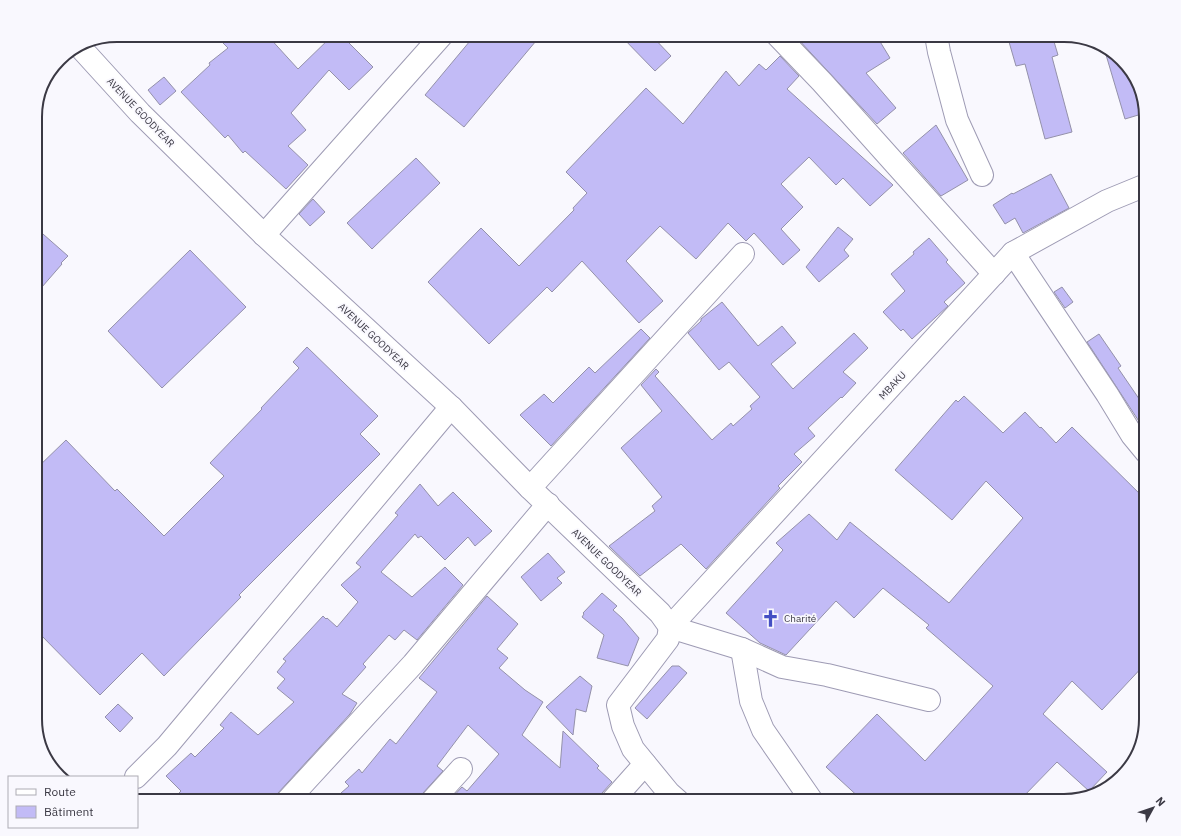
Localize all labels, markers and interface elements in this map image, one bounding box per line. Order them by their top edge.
street label: AVENUE GOODYEAR [104,75,177,150]
street label: AVENUE GOODYEAR [336,300,412,373]
street label: MBAKU [876,368,909,402]
street label: AVENUE GOODYEAR [569,526,644,599]
church icon: Charité [761,608,781,628]
place label: Charité [784,612,817,625]
legend [8,776,138,828]
text: Route [44,784,76,799]
north arrow [1133,788,1173,828]
text: N [1153,794,1169,809]
text: Bâtiment [44,804,94,819]

